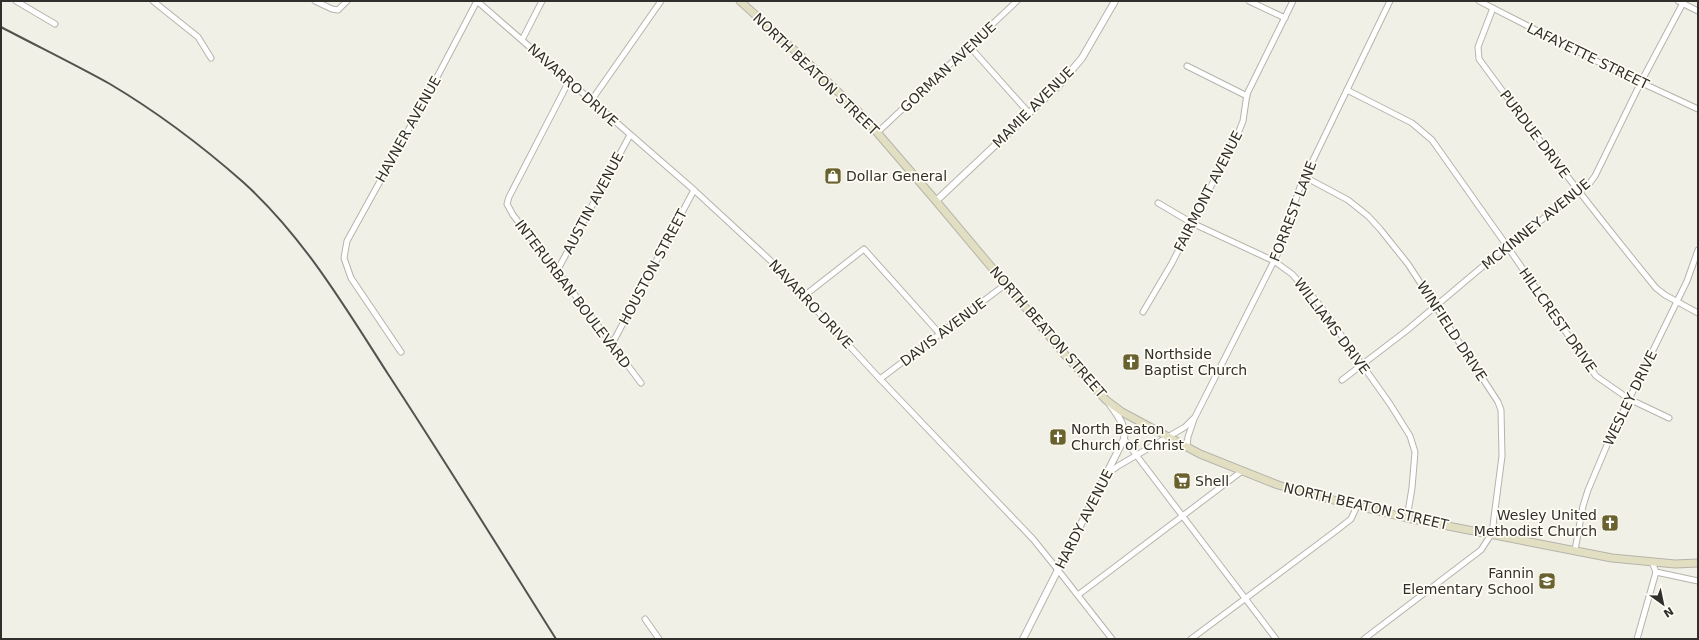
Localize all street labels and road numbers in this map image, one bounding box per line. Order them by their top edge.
street label: NORTH BEATON STREET [750,10,883,139]
street label: GORMAN AVENUE [897,19,999,115]
street label: LAFAYETTE STREET [1524,19,1652,93]
street label: NAVARRO DRIVE [525,40,621,130]
street label: MAMIE AVENUE [989,63,1077,151]
street label: HAVNER AVENUE [372,73,444,185]
street label: PURDUE DRIVE [1497,87,1573,181]
street label: FAIRMONT AVENUE [1171,128,1245,254]
street label: AUSTIN AVENUE [559,149,627,257]
street label: FORREST LANE [1266,159,1320,263]
street label: MCKINNEY AVENUE [1479,175,1593,273]
street label: HOUSTON STREET [616,206,690,328]
street label: INTERURBAN BOULEVARD [512,217,634,371]
street label: NAVARRO DRIVE [766,256,856,352]
street label: NORTH BEATON STREET [987,263,1110,401]
street label: HILLCREST DRIVE [1516,265,1600,375]
street label: WILLIAMS DRIVE [1291,275,1373,377]
street label: WINFIELD DRIVE [1414,278,1490,384]
street label: DAVIS AVENUE [897,295,989,369]
street label: WESLEY DRIVE [1600,348,1660,448]
street label: HARDY AVENUE [1052,467,1116,571]
street label: NORTH BEATON STREET [1282,479,1450,533]

